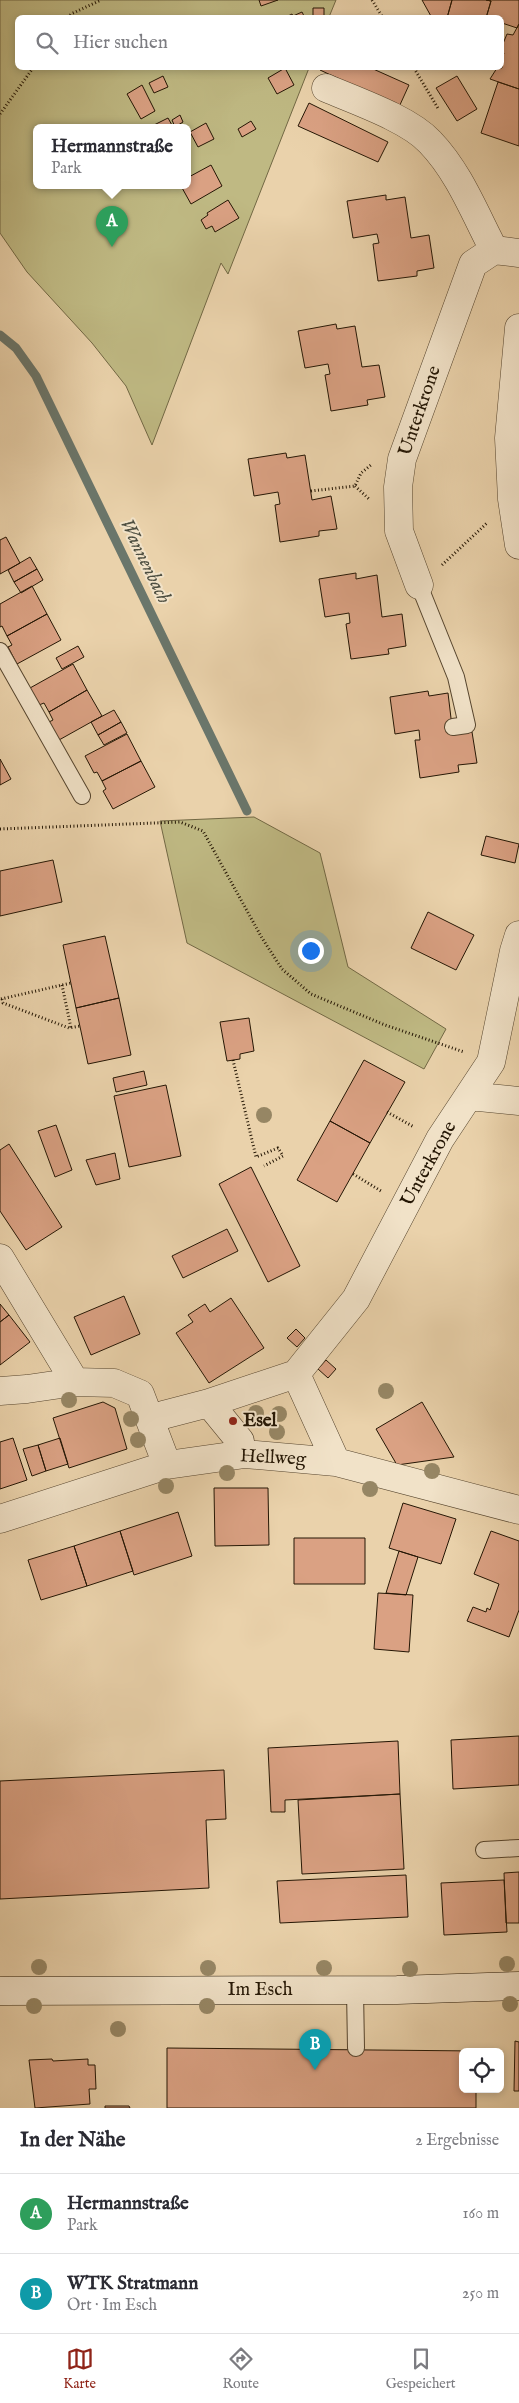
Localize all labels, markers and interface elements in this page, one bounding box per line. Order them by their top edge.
search box [15,15,504,70]
icon: search [33,29,61,57]
text: Hier suchen [73,31,168,55]
popup [33,124,191,189]
text: Hermannstraße [51,135,173,159]
text: Park [51,159,82,179]
pin: A [96,206,128,247]
street label: Unterkrone [393,362,447,459]
water label: Wannenbach [114,514,177,608]
your location [298,938,324,964]
street label: Unterkrone [396,1117,462,1211]
place label: Esel [243,1409,278,1433]
marker: Esel [227,1415,239,1427]
street label: Hellweg [239,1444,307,1472]
street label: Im Esch [227,1978,293,2002]
pin: B [299,2029,331,2070]
map controls [459,2048,504,2093]
button: locate [459,2048,504,2093]
text: In der Nähe [20,2127,126,2154]
text: 2 Ergebnisse [415,2131,499,2151]
text: Hermannstraße [67,2192,189,2216]
text: A [31,2204,41,2224]
text: 160 m [463,2204,499,2224]
text: Park [67,2216,97,2236]
text: WTK Stratmann [67,2272,198,2296]
text: B [31,2284,41,2304]
text: 250 m [462,2284,499,2304]
text: Ort · Im Esch [67,2296,157,2316]
tab: Karte [63,2345,96,2393]
tab: Route [222,2345,259,2393]
tab: Gespeichert [386,2345,456,2393]

